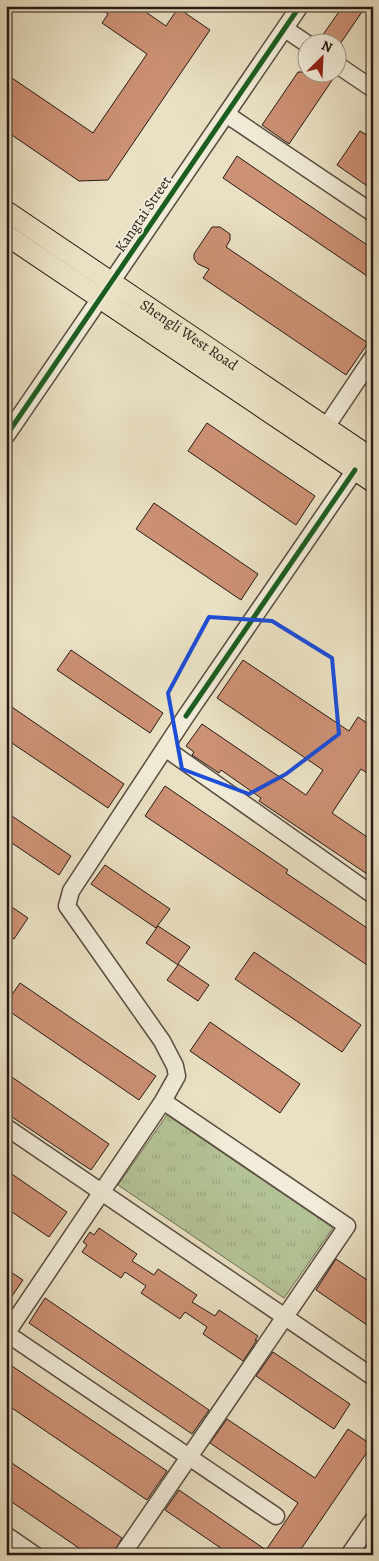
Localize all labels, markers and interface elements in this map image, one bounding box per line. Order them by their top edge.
north arrow [296,32,346,82]
text: N [319,36,336,57]
street label: Kangtai Street [110,172,176,256]
street label: Shengli West Road [136,295,243,375]

